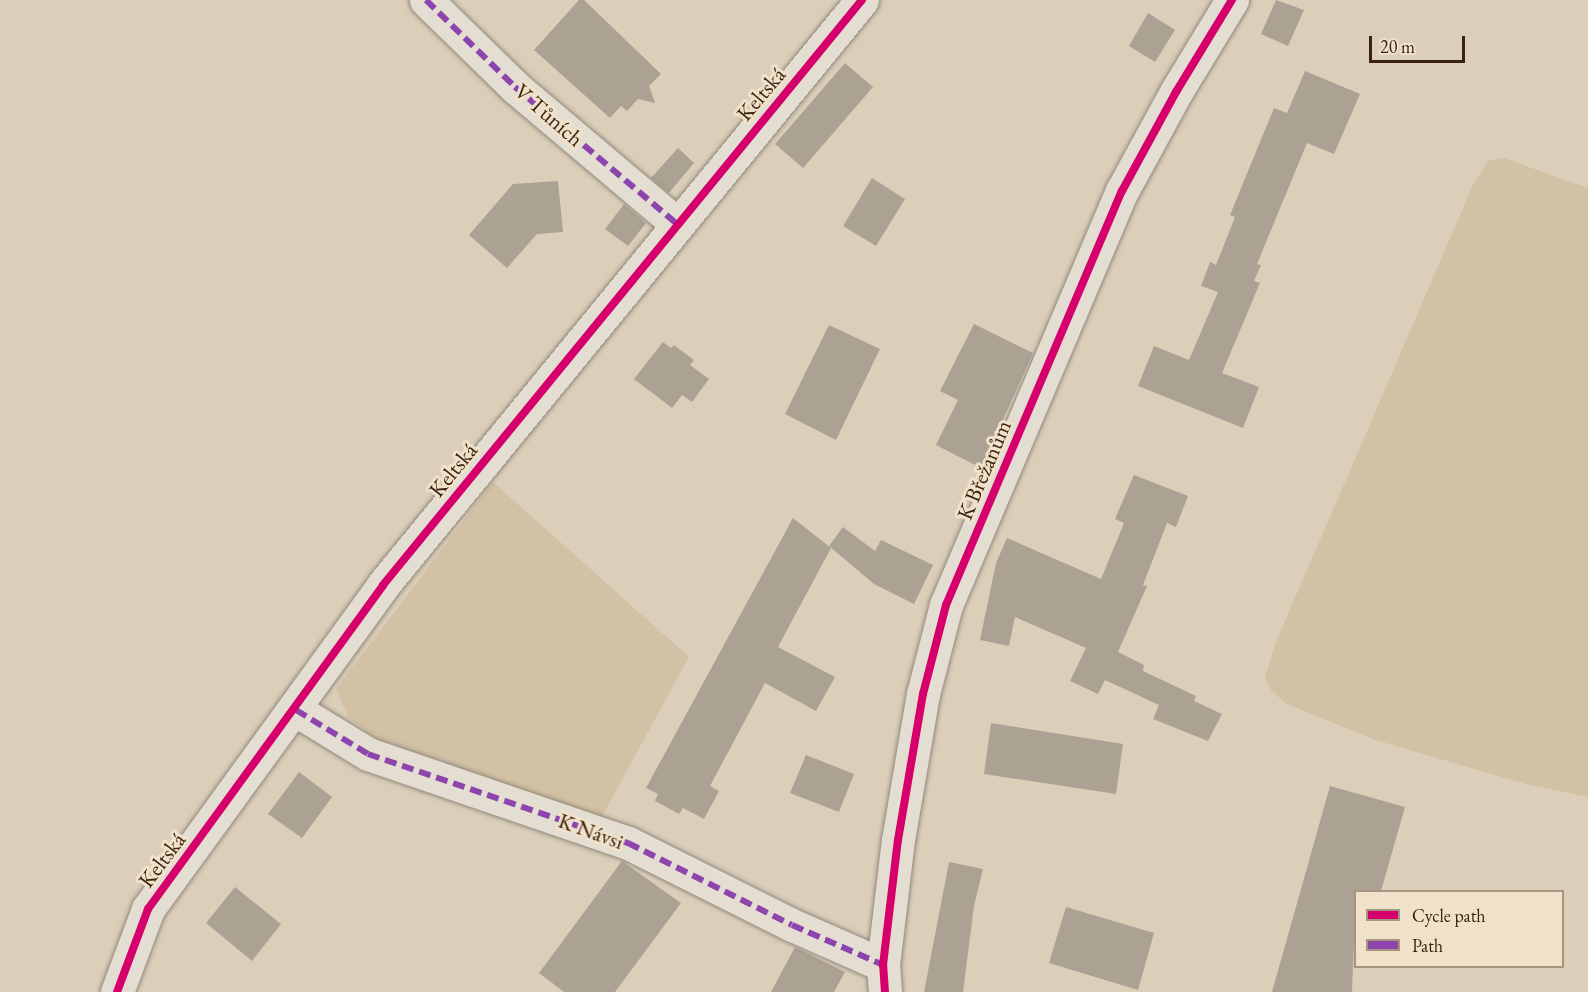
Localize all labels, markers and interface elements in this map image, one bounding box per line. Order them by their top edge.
scale bar [1372,24,1468,62]
text: 20 m [1380,35,1415,58]
street label: Keltská [731,62,791,126]
street label: V Tůních [509,78,589,152]
street label: K Břežanům [951,416,1017,524]
street label: Keltská [423,438,483,502]
street label: K Návsi [555,807,627,855]
street label: Keltská [133,827,191,893]
legend [1354,890,1564,968]
text: Cycle path [1412,904,1486,927]
text: Path [1412,934,1443,957]

